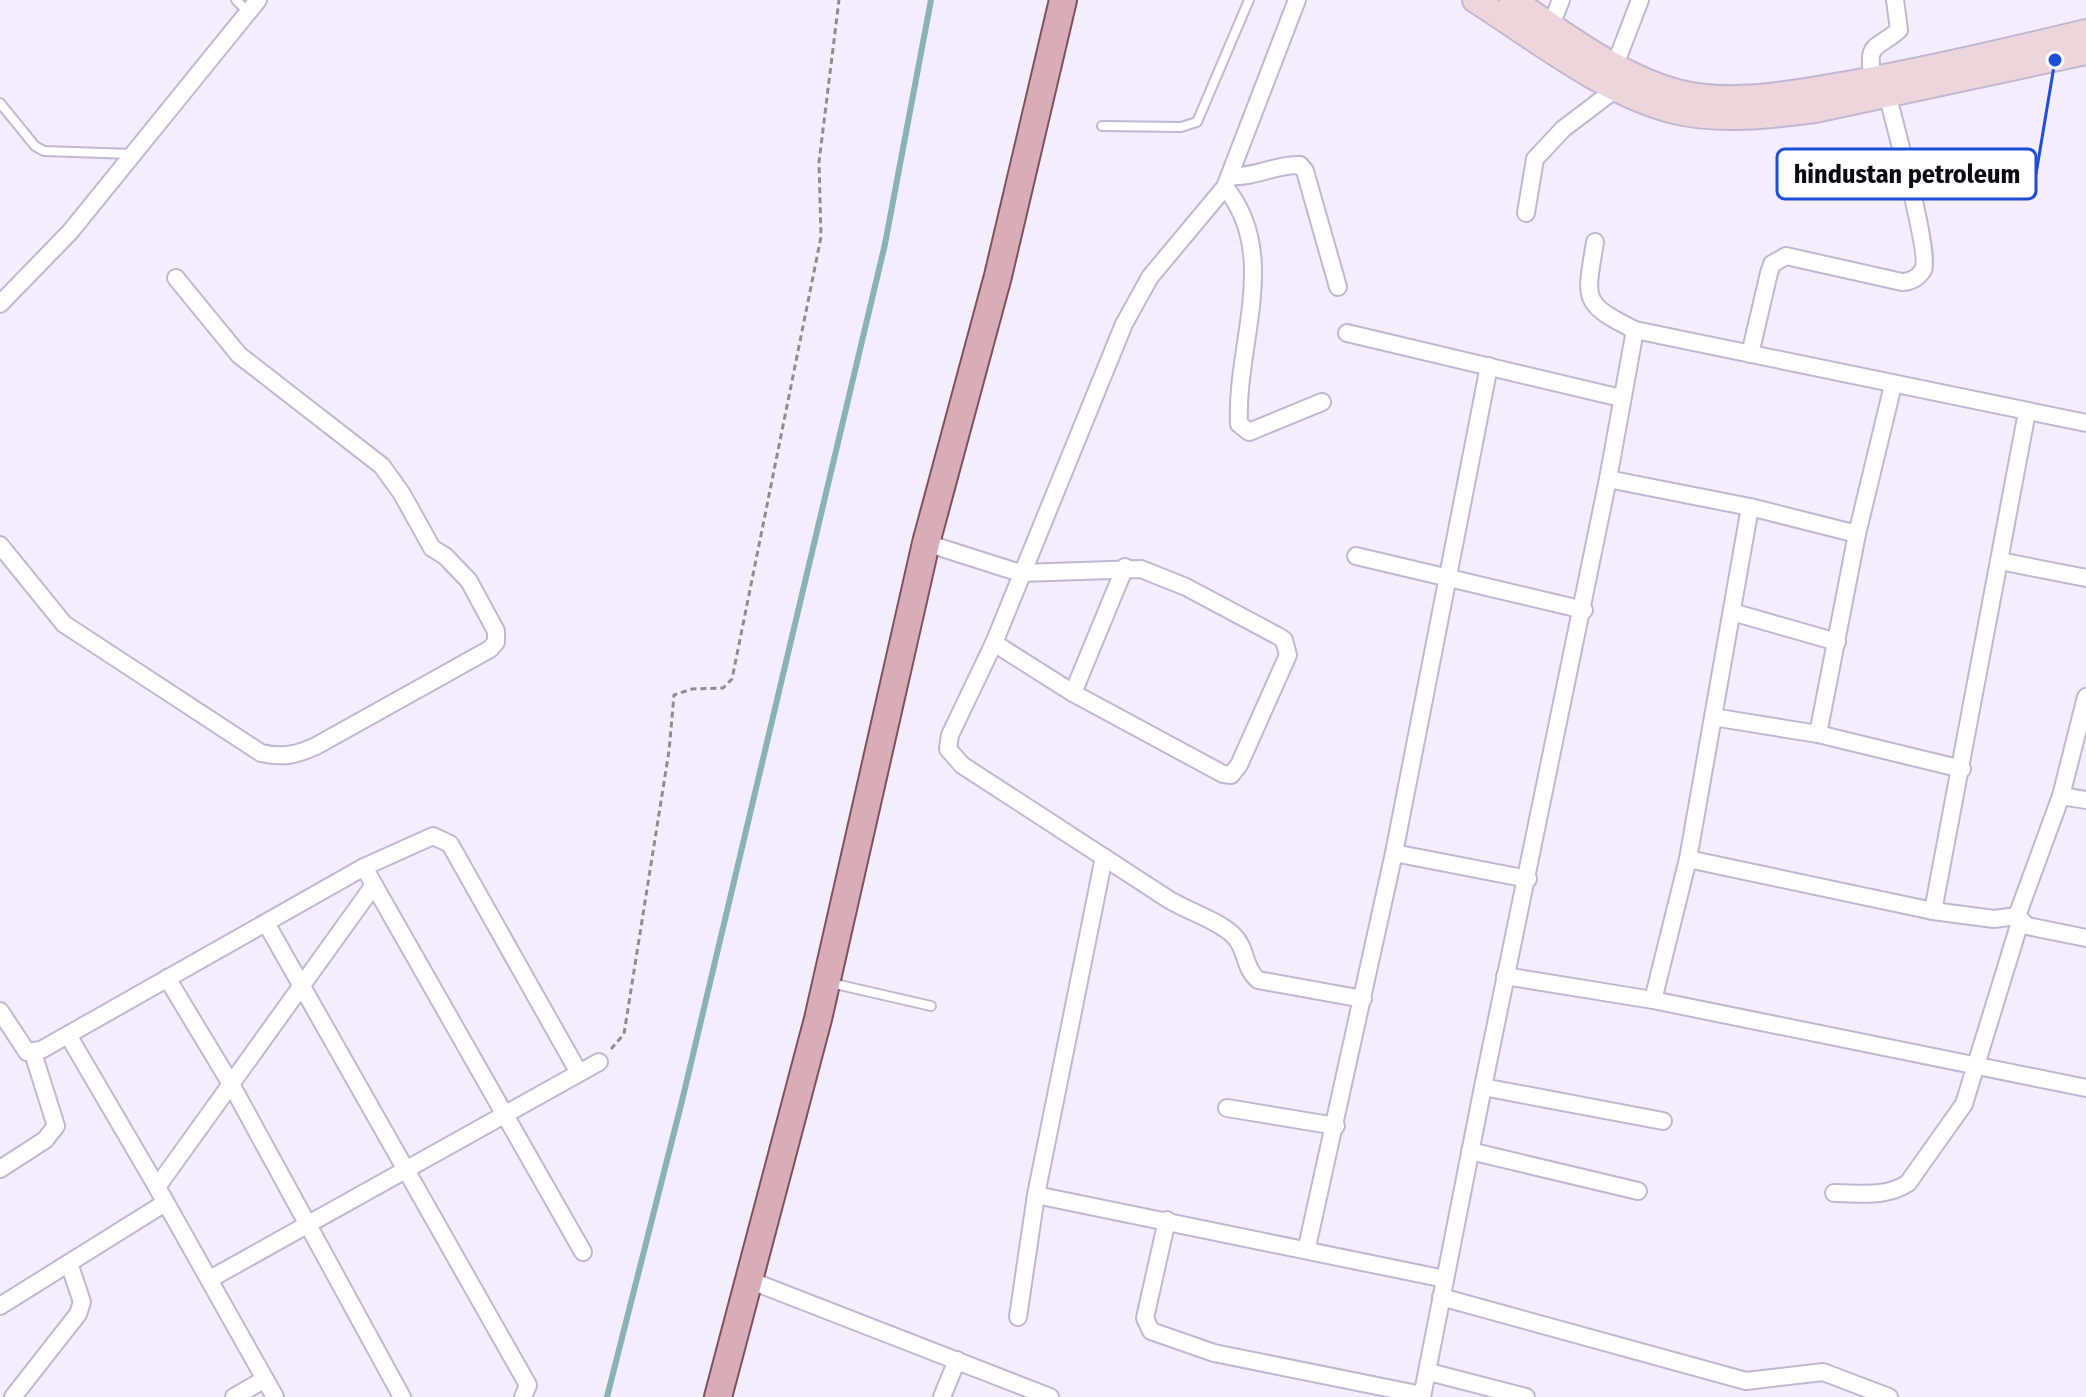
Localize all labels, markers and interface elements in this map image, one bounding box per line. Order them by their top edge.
callout: hindustan petroleum [1777,149,2036,199]
text: hindustan petroleum [1794,159,2020,190]

